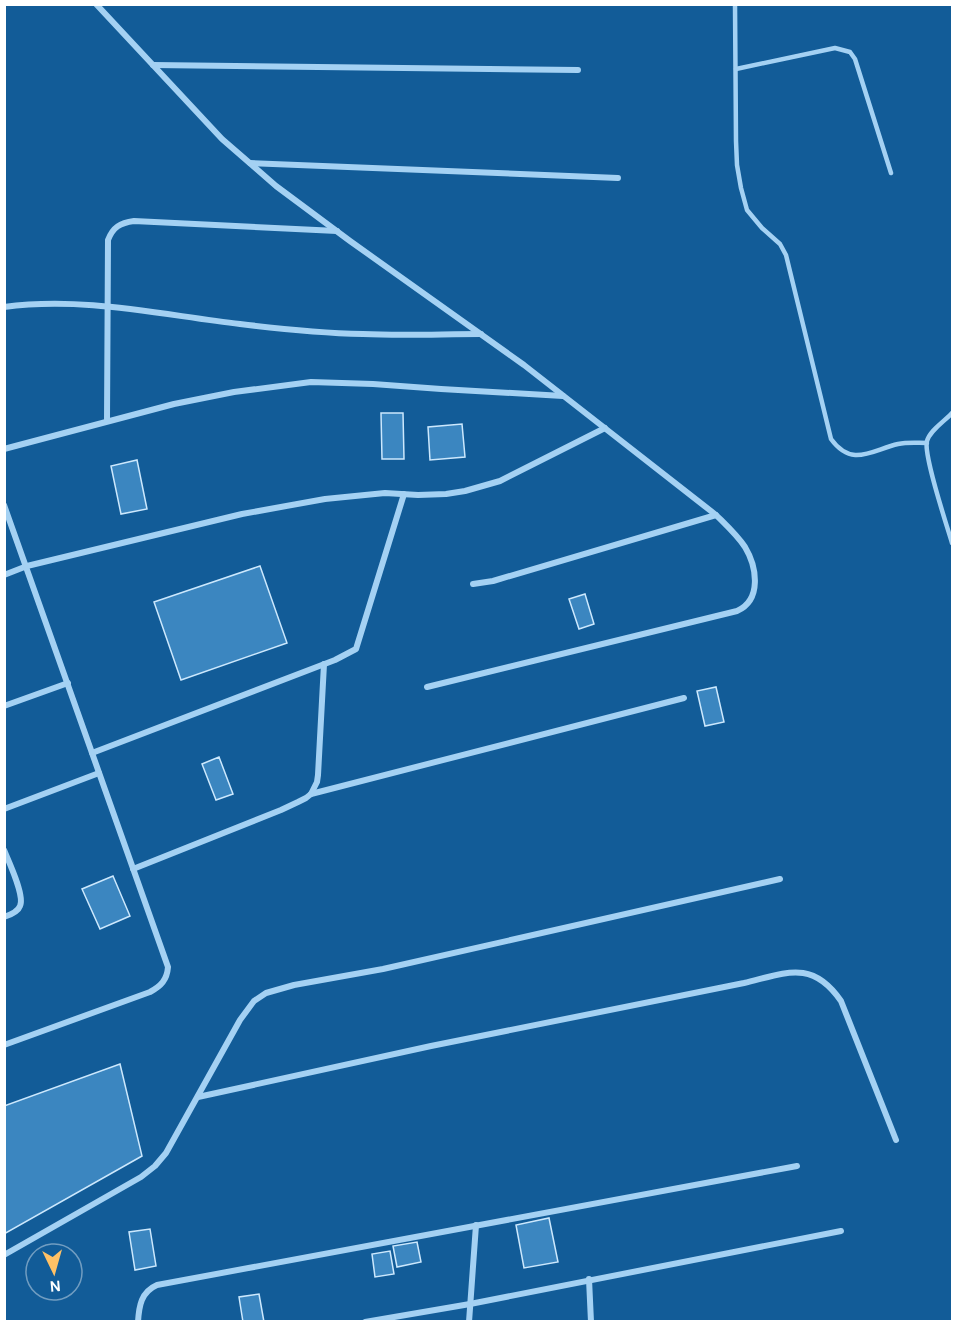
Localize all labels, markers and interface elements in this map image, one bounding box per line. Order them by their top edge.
north arrow [24,1242,84,1302]
text: N [49,1276,62,1296]

